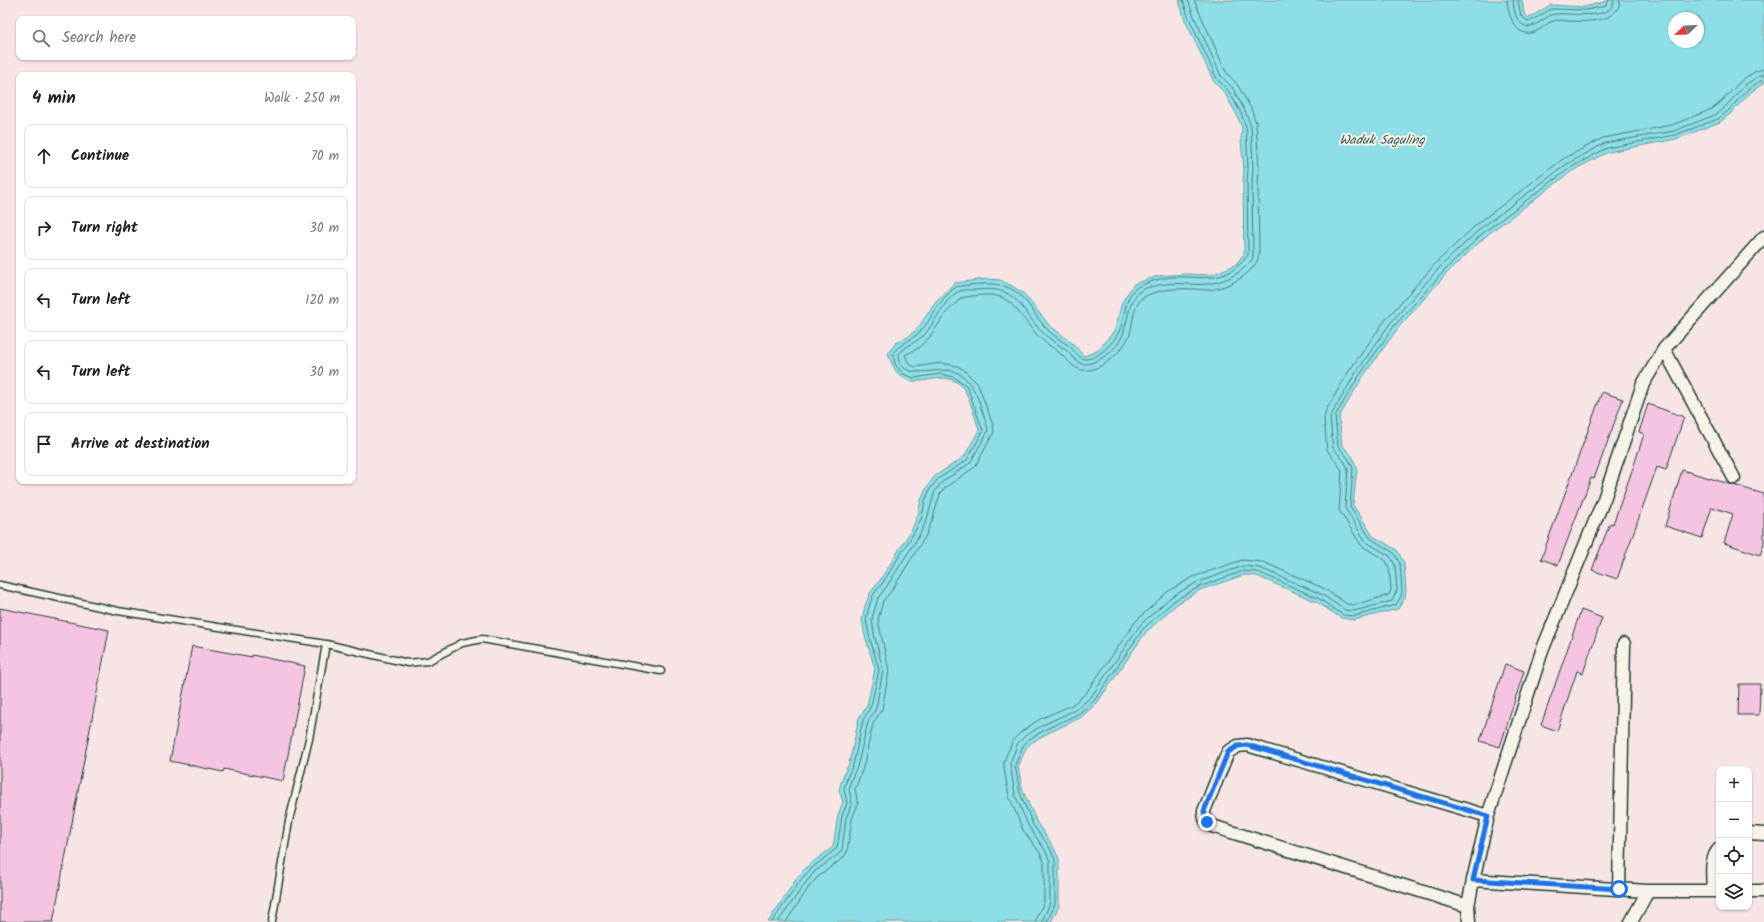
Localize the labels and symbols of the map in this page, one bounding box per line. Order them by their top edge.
north arrow [1668,12,1704,48]
water label: Waduk Saguling [1339,130,1425,151]
route end [1198,813,1216,831]
route start [1610,880,1628,898]

